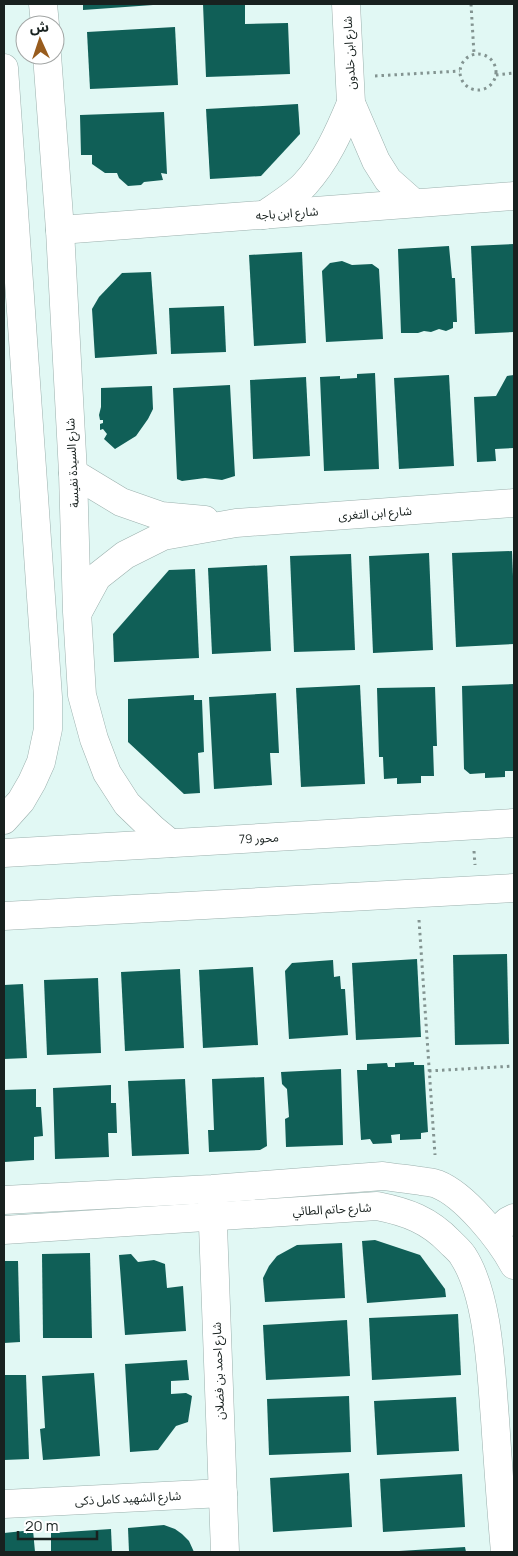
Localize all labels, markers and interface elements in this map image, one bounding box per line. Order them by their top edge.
north arrow [15,15,65,65]
street label: شارع ابن خلدون [339,16,360,90]
text: ش [29,17,49,37]
street label: شارع ابن باجه [255,202,319,225]
street label: شارع السيدة نفيسة [61,418,84,508]
street label: شارع ابن التغرى [338,502,412,525]
street label: محور 79 [239,828,279,848]
street label: شارع حاتم الطائي [292,1198,372,1221]
street label: شارع احمد بن فضلان [208,1322,229,1420]
street label: شارع الشهيد كامل ذكى [74,1487,182,1510]
scale bar [18,1508,96,1540]
text: 20 m [25,1515,58,1536]

